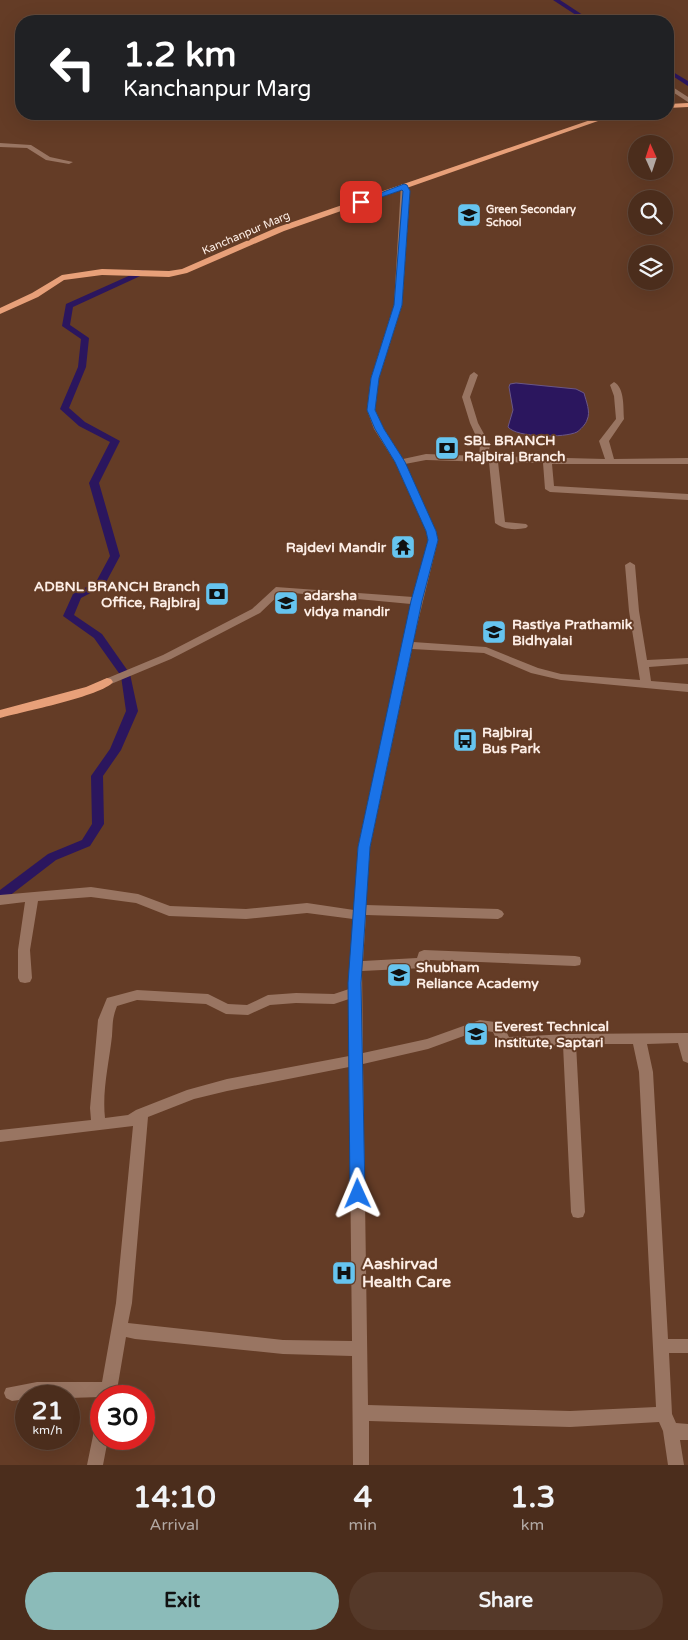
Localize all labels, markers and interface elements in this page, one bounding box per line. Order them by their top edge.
text: 1.2 km [123,34,236,76]
icon: left [40,35,105,100]
text: Kanchanpur Marg [123,76,311,102]
north arrow [628,135,672,180]
map controls [628,135,673,290]
pin [340,181,382,223]
icon: arrive [347,188,375,216]
button: search [628,190,673,235]
school or university icon: Green Secondary School [456,202,482,228]
place label: Green Secondary School [486,203,576,229]
street label: Kanchanpur Marg [200,209,292,257]
button: layers [628,245,673,290]
place label: SBL BRANCH Rajbiraj Branch [464,432,566,465]
bank icon: SBL BRANCH Rajbiraj Branch [434,435,460,461]
temple icon: Rajdevi Mandir [390,534,416,560]
place label: Rajdevi Mandir [286,539,387,556]
place label: ADBNL BRANCH Branch Office, Rajbiraj [34,578,200,611]
bank icon: ADBNL BRANCH Branch Office, Rajbiraj [204,581,230,607]
place label: adarsha vidya mandir [304,587,390,620]
school or university icon: adarsha vidya mandir [273,590,299,616]
place label: Rastiya Prathamik Bidhyalai [512,616,633,649]
school or university icon: Rastiya Prathamik Bidhyalai [481,619,507,645]
place label: Rajbiraj Bus Park [482,724,541,757]
bus stop icon: Rajbiraj Bus Park [452,727,478,753]
place label: Shubham Reliance Academy [416,959,539,992]
school or university icon: Shubham Reliance Academy [386,962,412,988]
place label: Everest Technical Institute, Saptari [494,1018,609,1051]
school or university icon: Everest Technical Institute, Saptari [463,1021,489,1047]
position arrow [331,1167,383,1219]
place label: Aashirvad Health Care [362,1254,451,1292]
hospital icon: Aashirvad Health Care [331,1260,357,1286]
speed limit sign: 30 [90,1385,155,1450]
text: 21 [32,1396,63,1426]
text: km/h [32,1423,63,1437]
text: 14:10 [133,1479,216,1516]
text: 4 [353,1479,372,1516]
text: 1.3 [510,1479,555,1516]
text: Arrival [150,1515,199,1535]
text: min [349,1515,377,1535]
text: km [521,1515,544,1535]
button: Exit [25,1572,339,1630]
button: Share [349,1572,663,1630]

